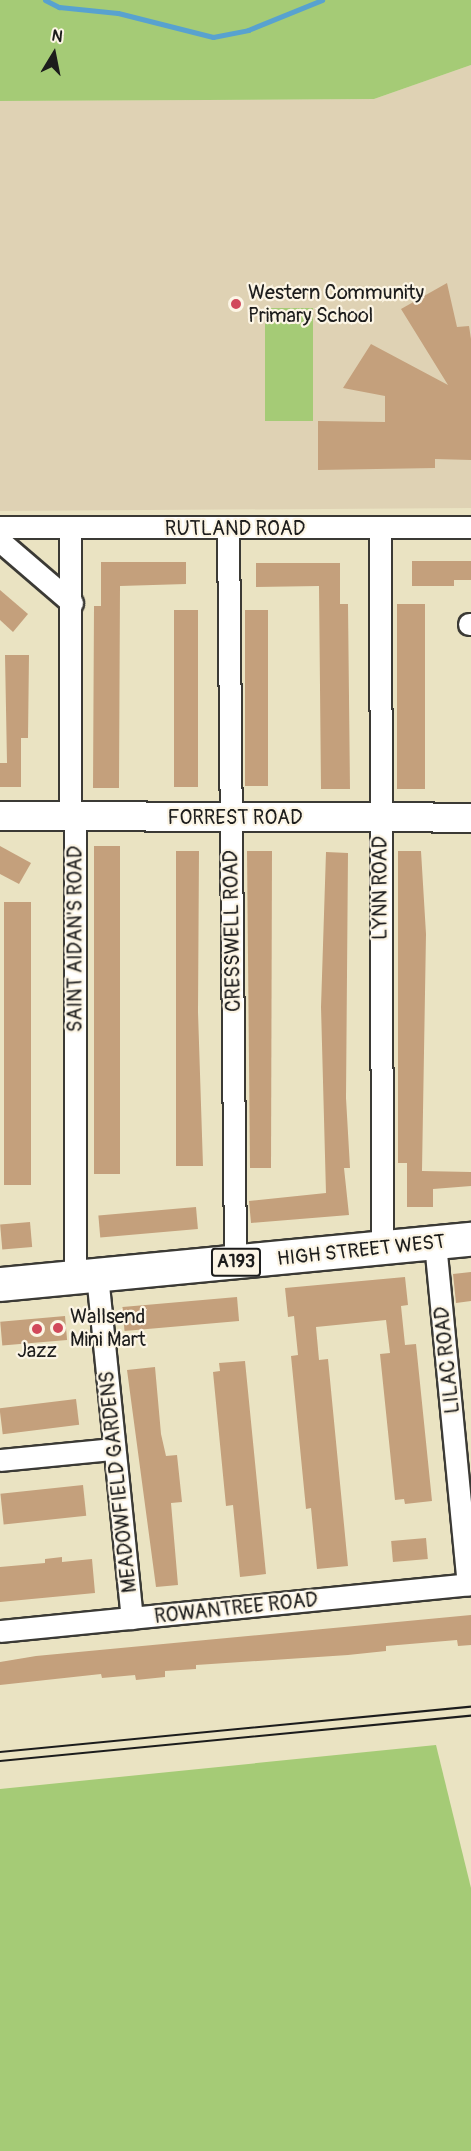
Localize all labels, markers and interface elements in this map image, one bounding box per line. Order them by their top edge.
north arrow [24,24,84,84]
text: N [50,25,64,47]
place label: Western Community Primary School [248,280,424,327]
marker: Western Community Primary School [229,297,243,311]
street label: RUTLAND ROAD [165,516,305,540]
street label: FORREST ROAD [167,805,303,829]
street label: LYNN ROAD [368,836,392,940]
street label: SAINT AIDAN'S ROAD [63,846,87,1032]
street label: CRESSWELL ROAD [219,850,245,1012]
street label: HIGH STREET WEST [276,1229,446,1271]
road number: A193 [210,1247,262,1277]
place label: Wallsend Mini Mart [70,1304,146,1351]
street label: LILAC ROAD [429,1305,465,1415]
marker: Wallsend Mini Mart [51,1321,65,1335]
marker: Jazz [30,1322,44,1336]
place label: Jazz [17,1338,57,1362]
street label: MEADOWFIELD GARDENS [94,1370,142,1594]
street label: ROWANTREE ROAD [153,1587,319,1629]

